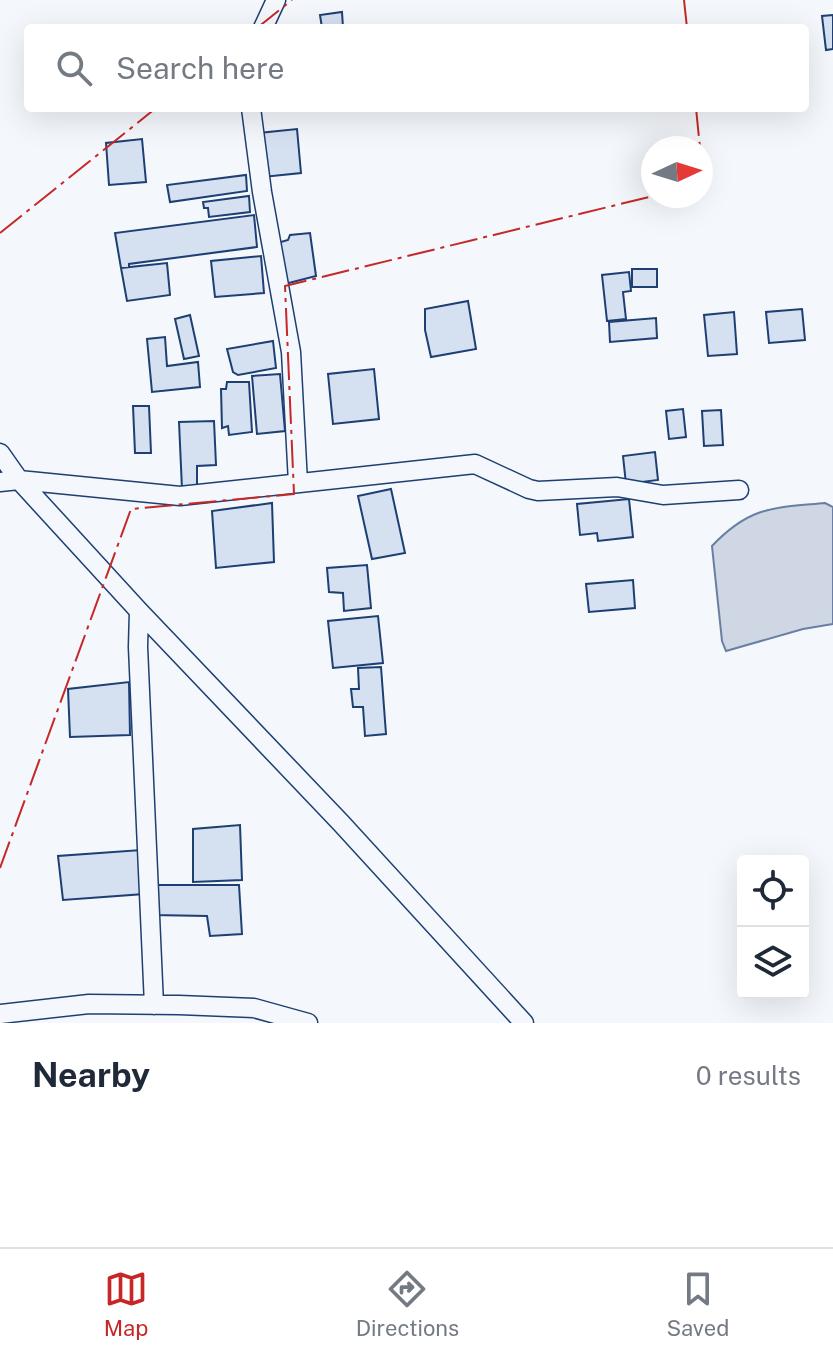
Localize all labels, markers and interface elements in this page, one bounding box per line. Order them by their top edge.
search box [24,24,809,112]
icon: search [52,46,96,90]
text: Search here [116,50,284,86]
north arrow [641,136,713,208]
map controls [737,855,809,999]
button: locate [737,855,809,927]
button: layers [737,927,809,999]
text: Nearby [32,1055,150,1095]
text: 0 results [696,1060,801,1091]
tab: Map [104,1267,148,1341]
tab: Directions [356,1267,459,1341]
tab: Saved [666,1267,729,1341]

